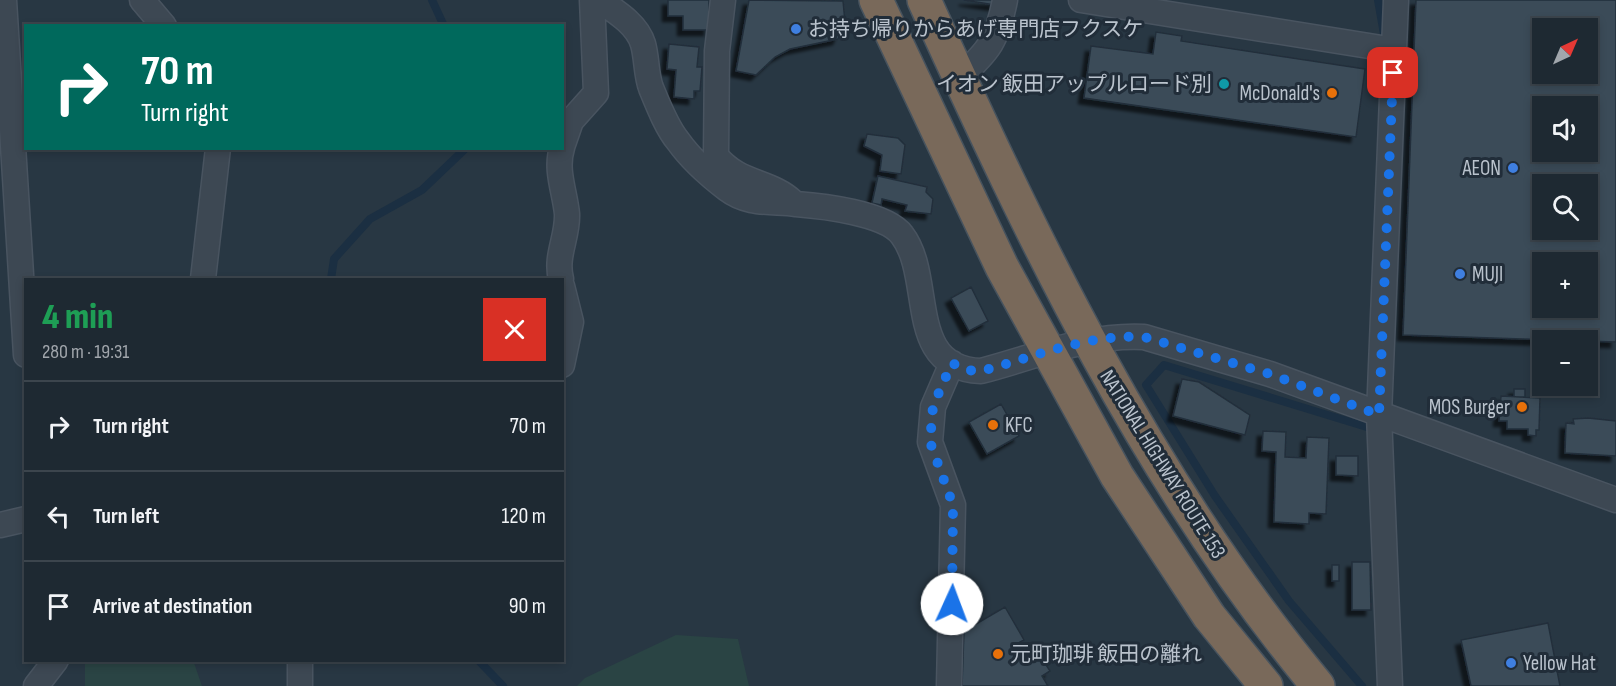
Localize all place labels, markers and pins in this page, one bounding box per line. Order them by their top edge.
place label: お持ち帰りからあげ専門店フクスケ [808,17,1143,42]
marker: お持ち帰りからあげ専門店フクスケ [789,22,803,36]
pin [1367,47,1418,98]
place label: イオン 飯田アップルロード別 [936,72,1212,97]
marker: イオン 飯田アップルロード別 [1217,77,1231,91]
place label: McDonald's [1240,81,1320,106]
marker: McDonald's [1325,86,1339,100]
place label: AEON [1462,156,1501,181]
marker: AEON [1506,161,1520,175]
place label: MUJI [1472,262,1503,287]
marker: MUJI [1453,267,1467,281]
place label: MOS Burger [1429,395,1510,420]
marker: MOS Burger [1515,400,1529,414]
place label: KFC [1005,413,1033,438]
marker: KFC [986,418,1000,432]
place label: 元町珈琲 飯田の離れ [1010,642,1202,667]
marker: 元町珈琲 飯田の離れ [991,647,1005,661]
place label: Yellow Hat [1523,651,1596,676]
marker: Yellow Hat [1504,656,1518,670]

